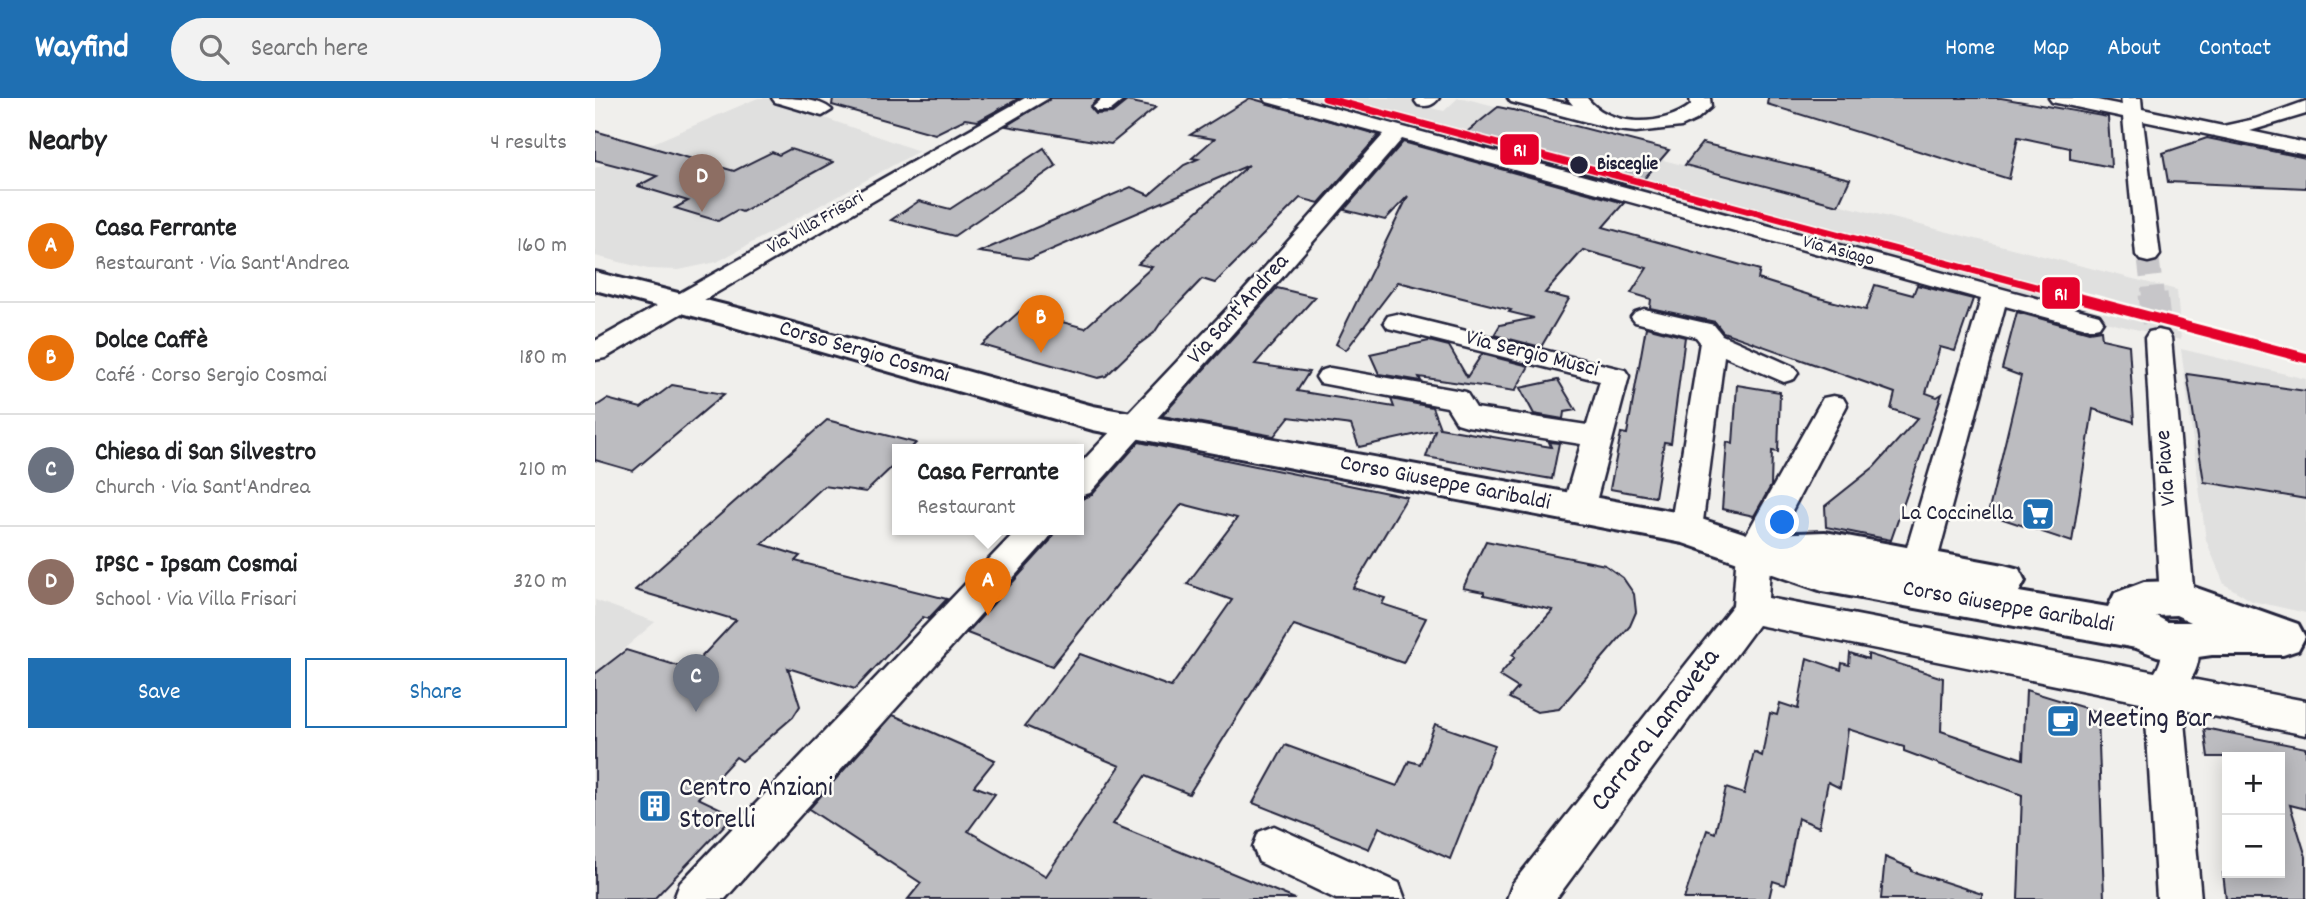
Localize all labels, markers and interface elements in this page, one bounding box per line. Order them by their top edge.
search box [171,18,661,81]
text: Wayfind [35,26,129,73]
icon: search [195,30,233,68]
text: Search here [251,31,368,68]
text: Home [1945,32,1995,66]
text: Map [2033,32,2069,66]
text: About [2107,32,2161,66]
text: Contact [2199,32,2271,66]
text: Nearby [28,122,106,165]
text: 4 results [490,127,567,160]
line badge: R1 [1499,133,1540,166]
text: R1 [1513,139,1527,166]
place label: Bisceglie [1597,152,1658,179]
pin: D [679,154,725,212]
marker: Bisceglie [1568,154,1590,176]
street label: Via Villa Frisari [763,185,870,263]
text: Casa Ferrante [95,211,237,248]
street label: Via Asiago [1799,229,1877,275]
text: A [45,230,57,263]
text: 160 m [517,230,567,263]
street label: Via Sant'Andrea [1180,246,1299,373]
text: Restaurant · Via Sant'Andrea [95,248,349,281]
line badge: R1 [2041,276,2081,310]
text: R1 [2054,283,2068,310]
pin: B [1018,295,1064,353]
street label: Corso Sergio Cosmai [775,313,953,393]
street label: Via Sergio Musci [1462,322,1602,388]
text: Dolce Caffè [95,323,208,360]
text: B [46,342,56,375]
text: 180 m [519,342,567,375]
text: Café · Corso Sergio Cosmai [95,360,327,393]
street label: Via Piave [2148,429,2186,507]
text: Chiesa di San Silvestro [95,435,316,472]
popup [892,444,1084,535]
street label: Corso Giuseppe Garibaldi [1337,447,1553,521]
text: C [45,454,57,487]
text: 210 m [518,454,567,487]
text: Casa Ferrante [917,455,1059,492]
text: Church · Via Sant'Andrea [95,472,310,505]
text: Restaurant [917,492,1016,525]
supermarket icon: La Coccinella [2019,495,2057,533]
place label: La Coccinella [1901,498,2014,531]
your location [1765,505,1799,539]
text: IPSC - Ipsam Cosmai [95,547,297,584]
pin: A [965,558,1011,616]
text: D [45,566,57,599]
text: 320 m [513,566,567,599]
street label: Corso Giuseppe Garibaldi [1900,573,2116,643]
text: School · Via Villa Frisari [95,584,296,617]
street label: Carrara Lamaveta [1582,640,1732,821]
pin: C [673,654,719,712]
button: Save [28,658,291,728]
button: Share [305,658,567,728]
place label: Meeting Bar [2087,701,2213,741]
cafe icon: Meeting Bar [2044,702,2082,740]
map controls [2222,752,2285,878]
button: + [2222,752,2285,815]
place label: Centro Anziani Storelli [679,770,833,842]
building icon: Centro Anziani Storelli [636,787,674,825]
button: − [2222,815,2285,878]

